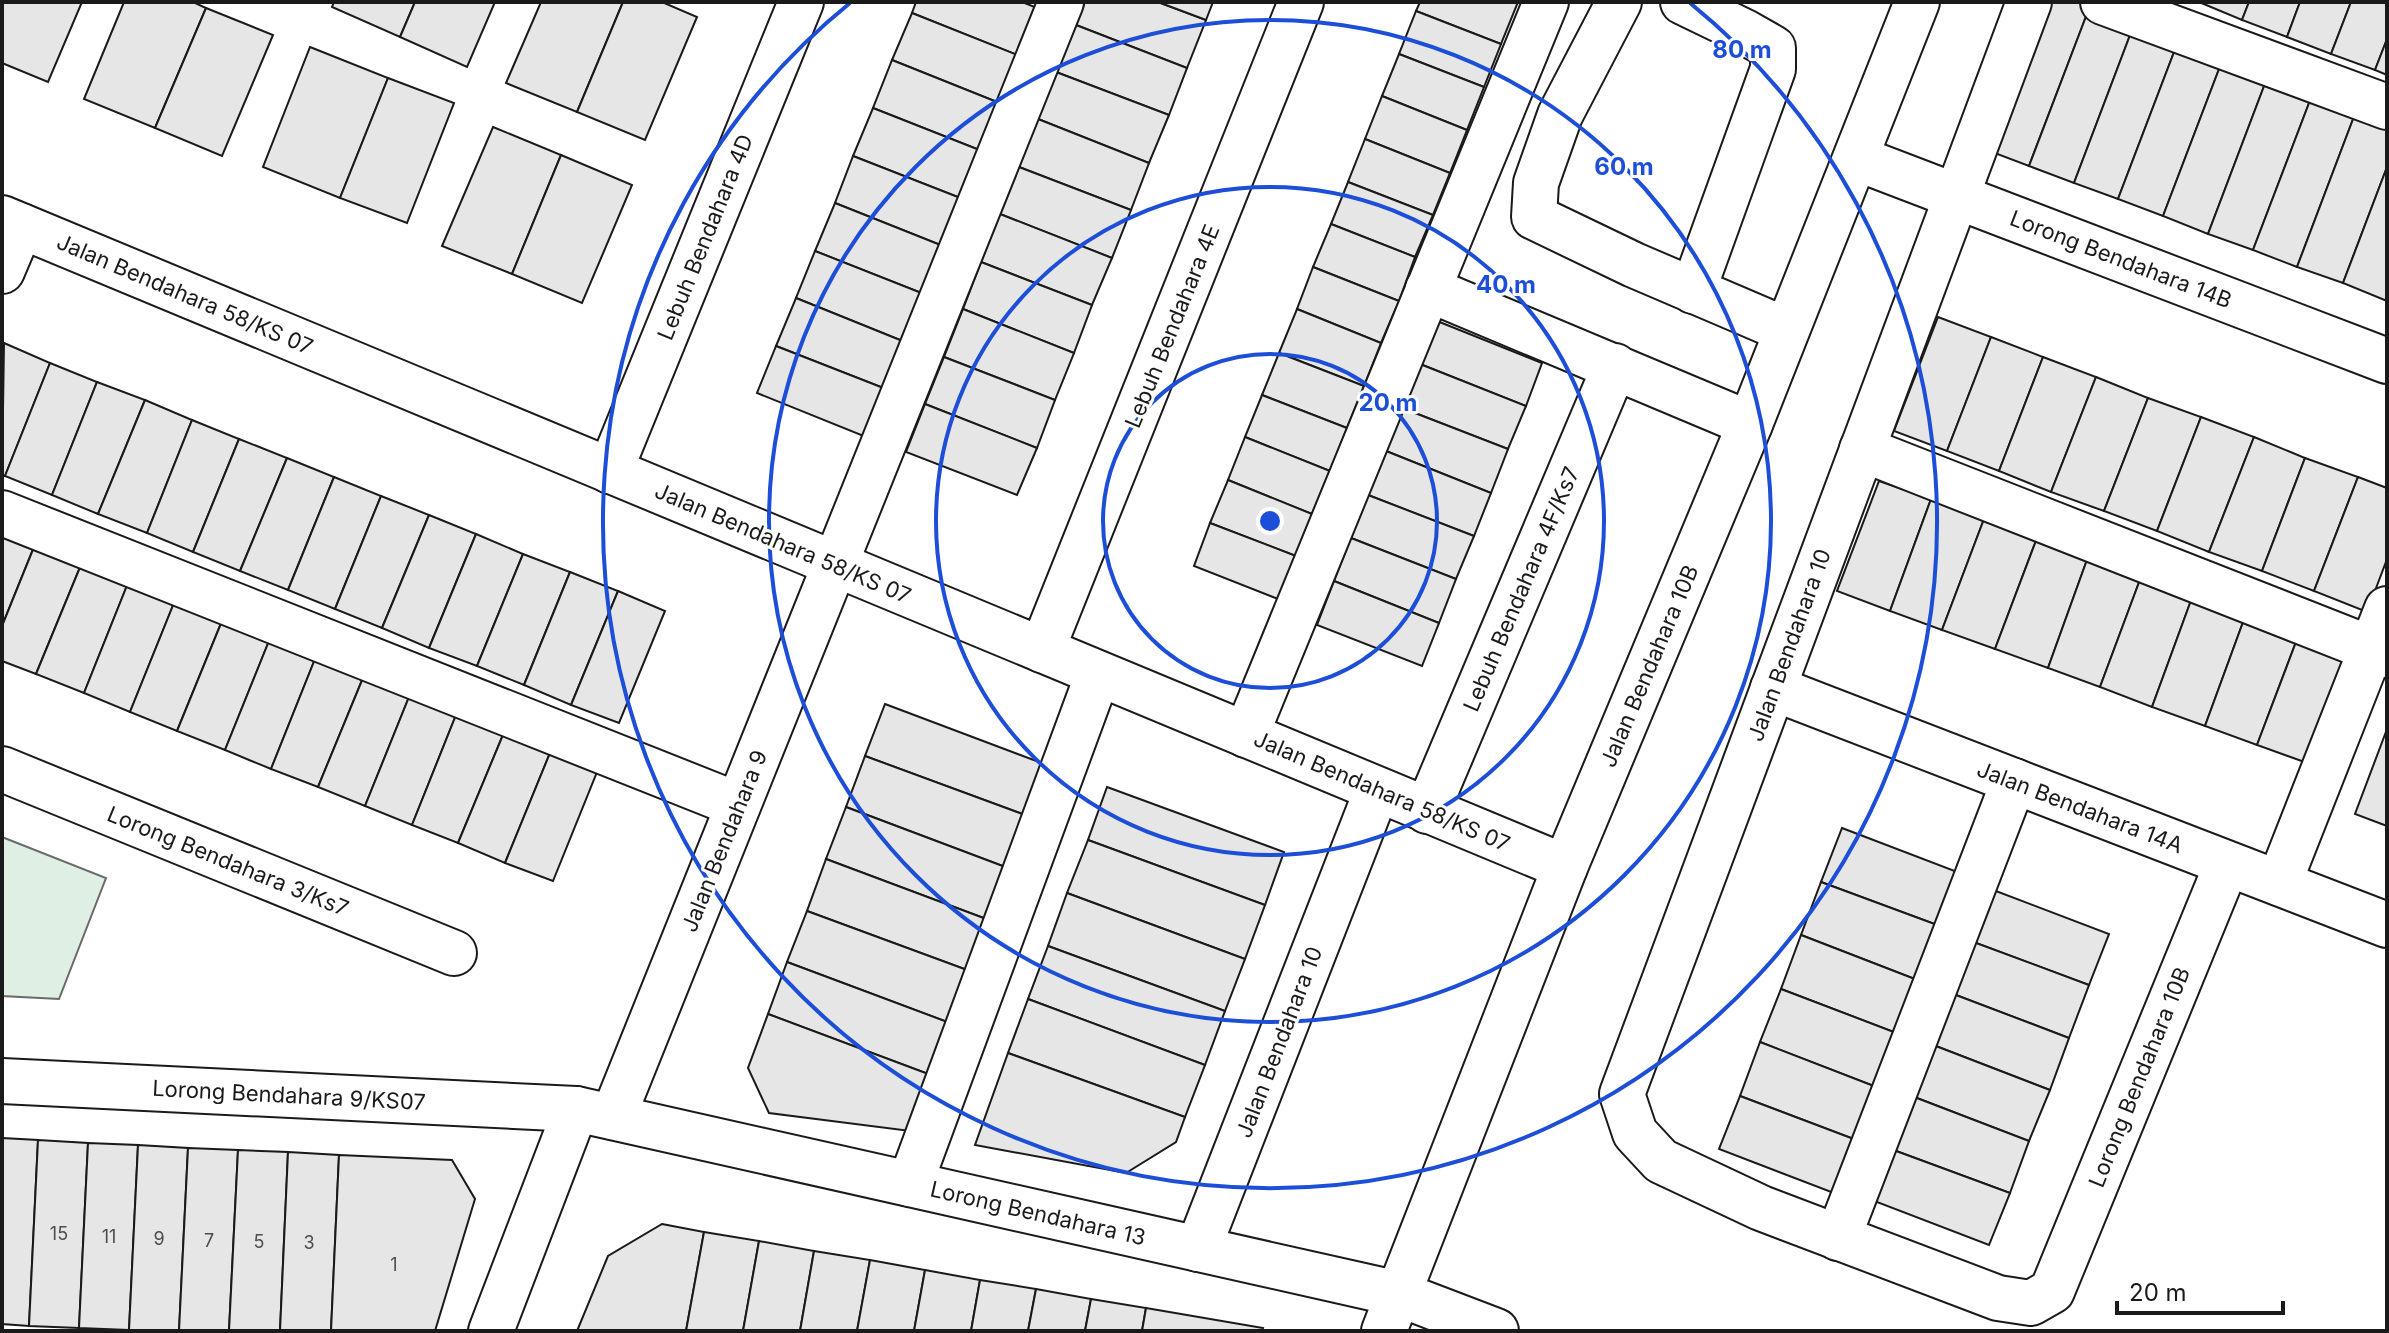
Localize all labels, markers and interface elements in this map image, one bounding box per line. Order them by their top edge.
text: 80 m [1712,35,1772,64]
street label: Lebuh Bendahara 4D [652,130,758,344]
text: 60 m [1594,152,1654,181]
street label: Lorong Bendahara 14B [2007,205,2235,313]
street label: Lebuh Bendahara 4E [1119,221,1225,431]
street label: Jalan Bendahara 58/KS 07 [53,228,317,360]
text: 40 m [1476,270,1536,299]
text: 20 m [1359,388,1417,417]
street label: Lebuh Bendahara 4F/Ks7 [1458,463,1584,715]
street label: Jalan Bendahara 58/KS 07 [651,477,915,609]
centre of rings [1256,507,1284,535]
street label: Jalan Bendahara 10 [1742,545,1836,745]
street label: Jalan Bendahara 10B [1595,561,1703,771]
street label: Jalan Bendahara 58/KS 07 [1250,725,1514,857]
street label: Jalan Bendahara 9 [676,746,772,936]
street label: Jalan Bendahara 14A [1973,756,2187,858]
street label: Lorong Bendahara 3/Ks7 [104,801,352,921]
street label: Jalan Bendahara 10 [1231,943,1327,1141]
street label: Lorong Bendahara 10B [2083,963,2195,1191]
street label: Lorong Bendahara 9/KS07 [152,1075,426,1115]
street label: Lorong Bendahara 13 [928,1176,1148,1250]
house number: 15 [50,1223,68,1244]
house number: 11 [102,1226,116,1247]
house number: 9 [153,1228,165,1249]
house number: 7 [204,1230,214,1251]
house number: 5 [254,1231,264,1252]
house number: 3 [303,1232,315,1253]
house number: 1 [390,1254,398,1275]
scale bar [2117,1265,2283,1315]
text: 20 m [2129,1278,2187,1307]

